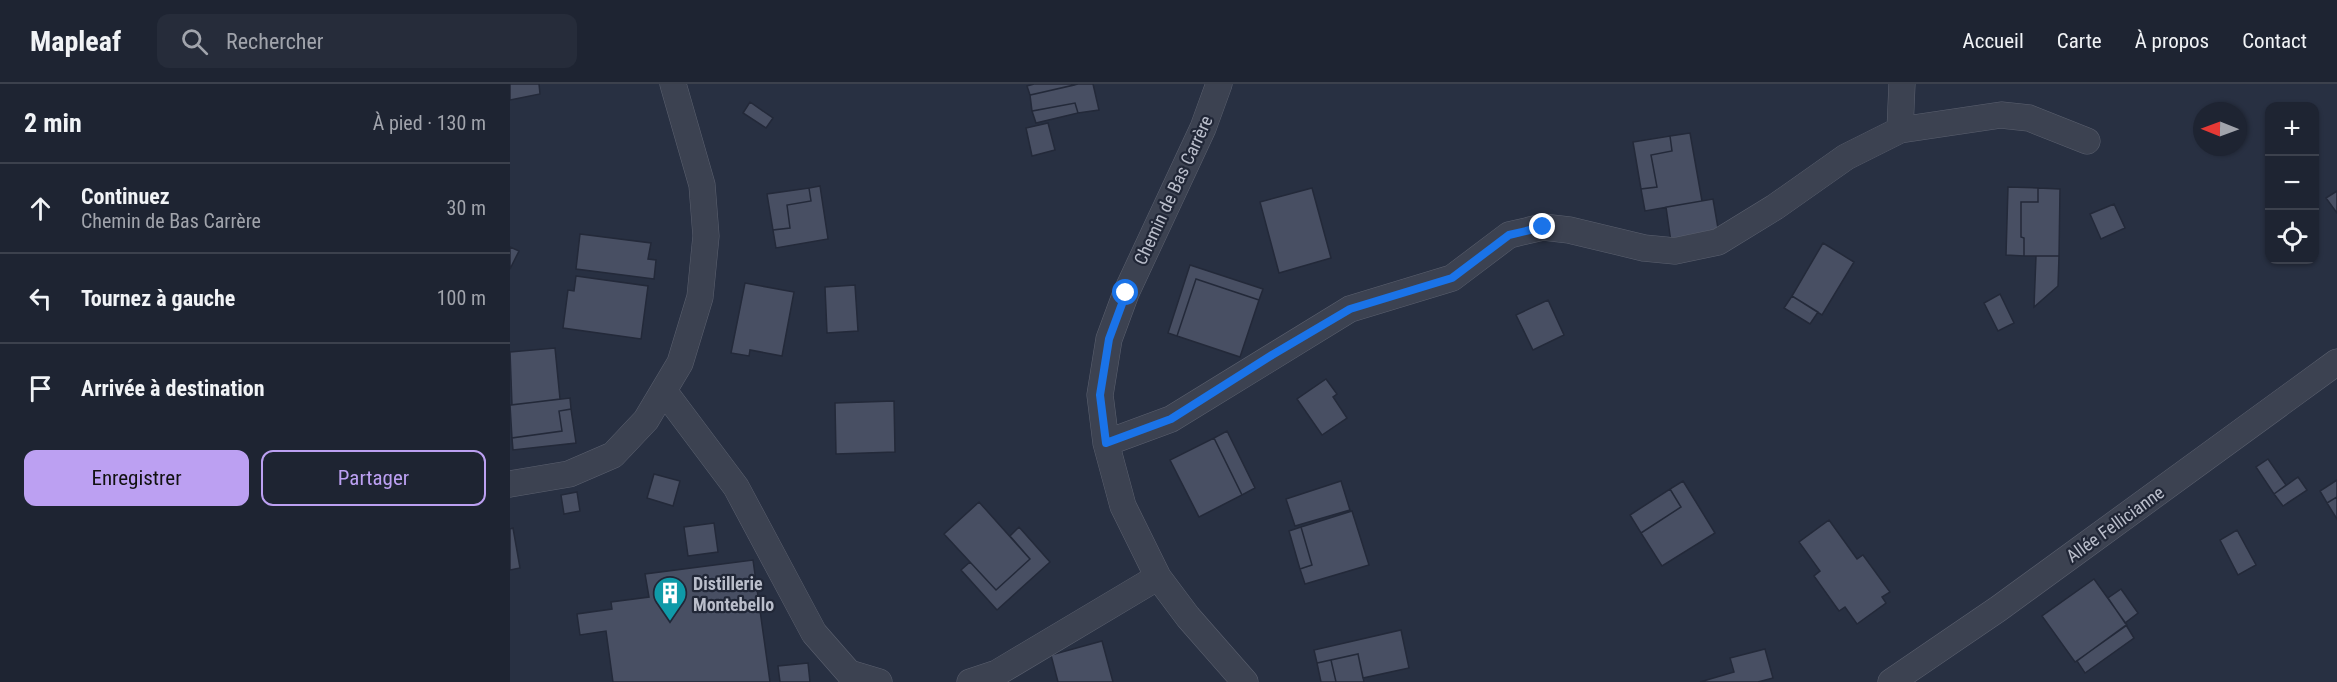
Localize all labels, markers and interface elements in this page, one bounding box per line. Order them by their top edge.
search box [157,14,577,68]
text: Mapleaf [30,25,121,58]
icon: search [178,25,211,58]
text: Rechercher [226,29,324,54]
text: Accueil [1963,29,2024,53]
text: Carte [2057,29,2102,53]
text: À propos [2135,29,2209,53]
text: Contact [2242,29,2307,53]
north arrow [2193,102,2247,156]
map controls [2265,102,2319,264]
button: + [2265,102,2319,156]
text: 2 min [24,108,82,138]
text: À pied · 130 m [373,111,486,135]
street label: Chemin de Bas Carrère [1129,112,1217,268]
button: − [2265,156,2319,210]
text: Continuez [81,184,170,209]
icon: ahead [24,192,57,225]
text: 30 m [447,196,486,220]
text: Chemin de Bas Carrère [81,209,261,233]
button: locate [2265,210,2319,264]
route end [1529,213,1555,239]
route start [1112,279,1138,305]
icon: left [24,282,57,315]
text: Tournez à gauche [81,286,235,311]
text: 100 m [437,286,486,310]
icon: arrive [24,372,57,405]
text: Arrivée à destination [81,376,265,401]
button: Enregistrer [24,450,249,506]
button: Partager [261,450,486,506]
street label: Allée Fellicianne [2062,481,2168,567]
place label: Distillerie Montebello [693,573,774,615]
building icon: Distillerie Montebello [652,575,688,622]

